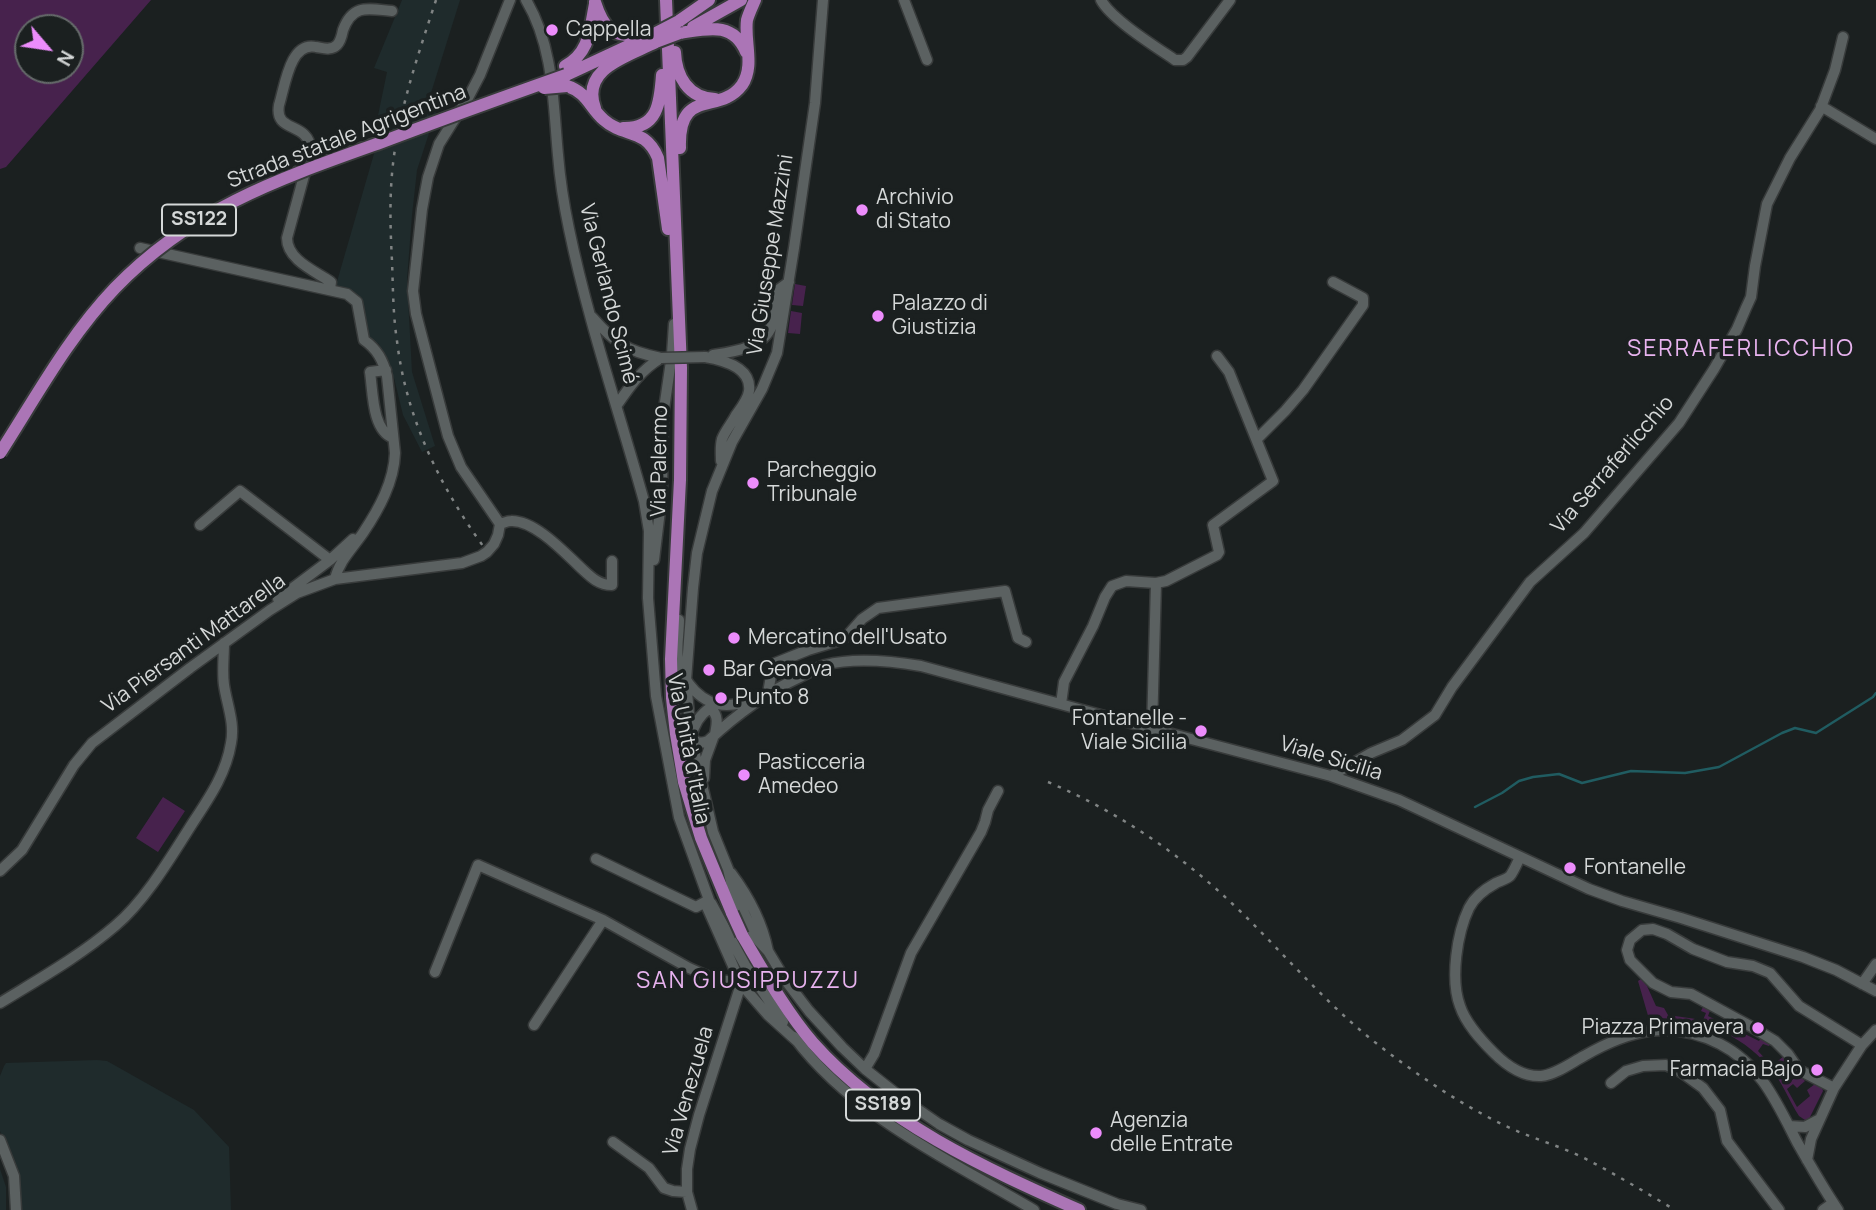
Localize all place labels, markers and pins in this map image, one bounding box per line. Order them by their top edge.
place label: Cappella [566,17,651,43]
marker: Cappella [544,22,560,38]
place label: Archivio di Stato [876,185,954,235]
marker: Archivio di Stato [854,202,870,218]
place label: Palazzo di Giustizia [892,291,988,341]
marker: Palazzo di Giustizia [870,308,886,324]
place label: Parcheggio Tribunale [767,458,877,508]
marker: Parcheggio Tribunale [745,475,761,491]
place label: Mercatino dell'Usato [748,625,947,651]
marker: Mercatino dell'Usato [726,630,742,646]
place label: Bar Genova [723,657,832,683]
marker: Bar Genova [701,662,717,678]
place label: Punto 8 [735,685,809,711]
marker: Punto 8 [713,690,729,706]
place label: Fontanelle - Viale Sicilia [1072,706,1187,756]
marker: Fontanelle - Viale Sicilia [1193,723,1209,739]
place label: Pasticceria Amedeo [758,750,865,800]
marker: Pasticceria Amedeo [736,767,752,783]
place label: Fontanelle [1584,855,1686,881]
marker: Fontanelle [1562,860,1578,876]
place label: Piazza Primavera [1582,1015,1744,1041]
marker: Piazza Primavera [1750,1020,1766,1036]
place label: Farmacia Bajo [1670,1057,1803,1083]
marker: Farmacia Bajo [1809,1062,1825,1078]
place label: Agenzia delle Entrate [1110,1108,1233,1158]
marker: Agenzia delle Entrate [1088,1125,1104,1141]

